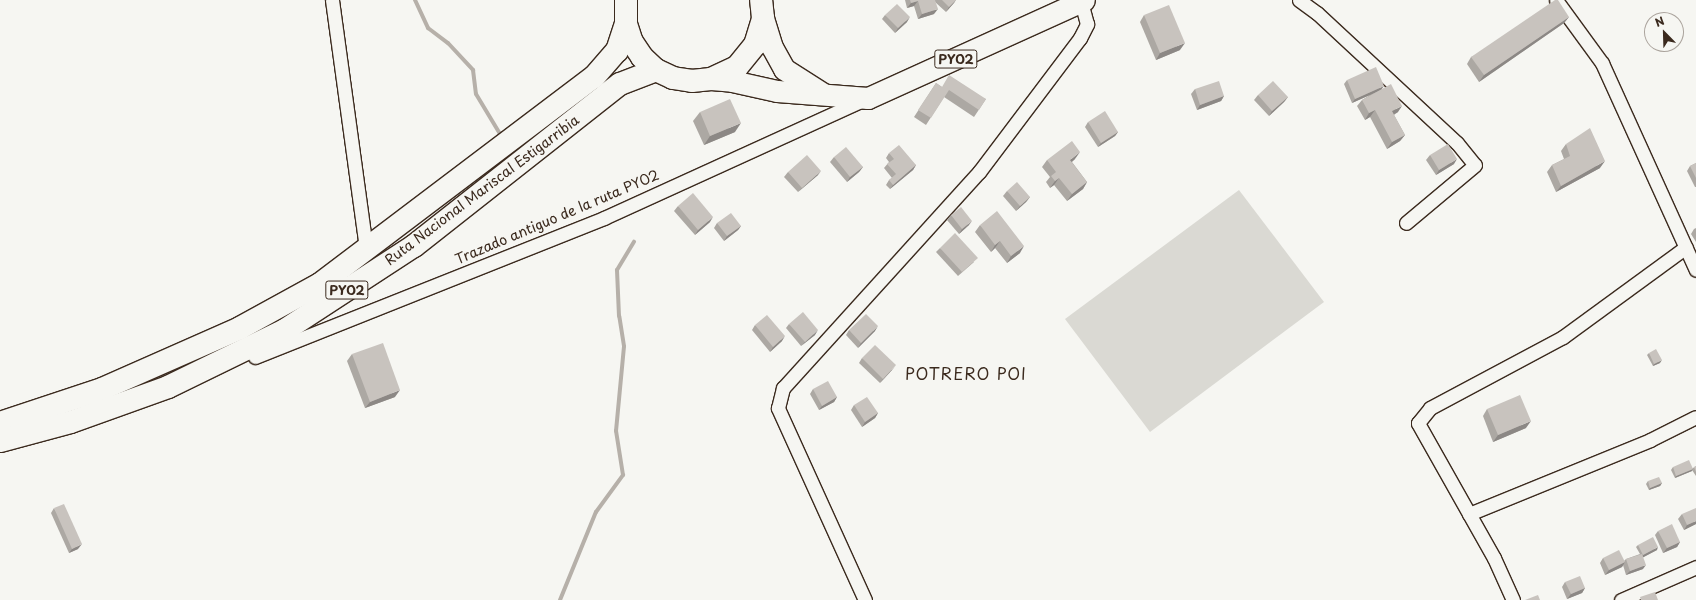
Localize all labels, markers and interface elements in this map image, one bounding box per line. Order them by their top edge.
north arrow [1644,12,1684,52]
text: N [1652,12,1667,31]
road number: PY02 [934,48,978,70]
street label: Ruta Nacional Mariscal Estigarribia [381,111,583,269]
street label: Trazado antiguo de la ruta PY02 [451,166,663,268]
road number: PY02 [325,279,369,301]
district label: POTRERO POI [906,363,1026,383]

